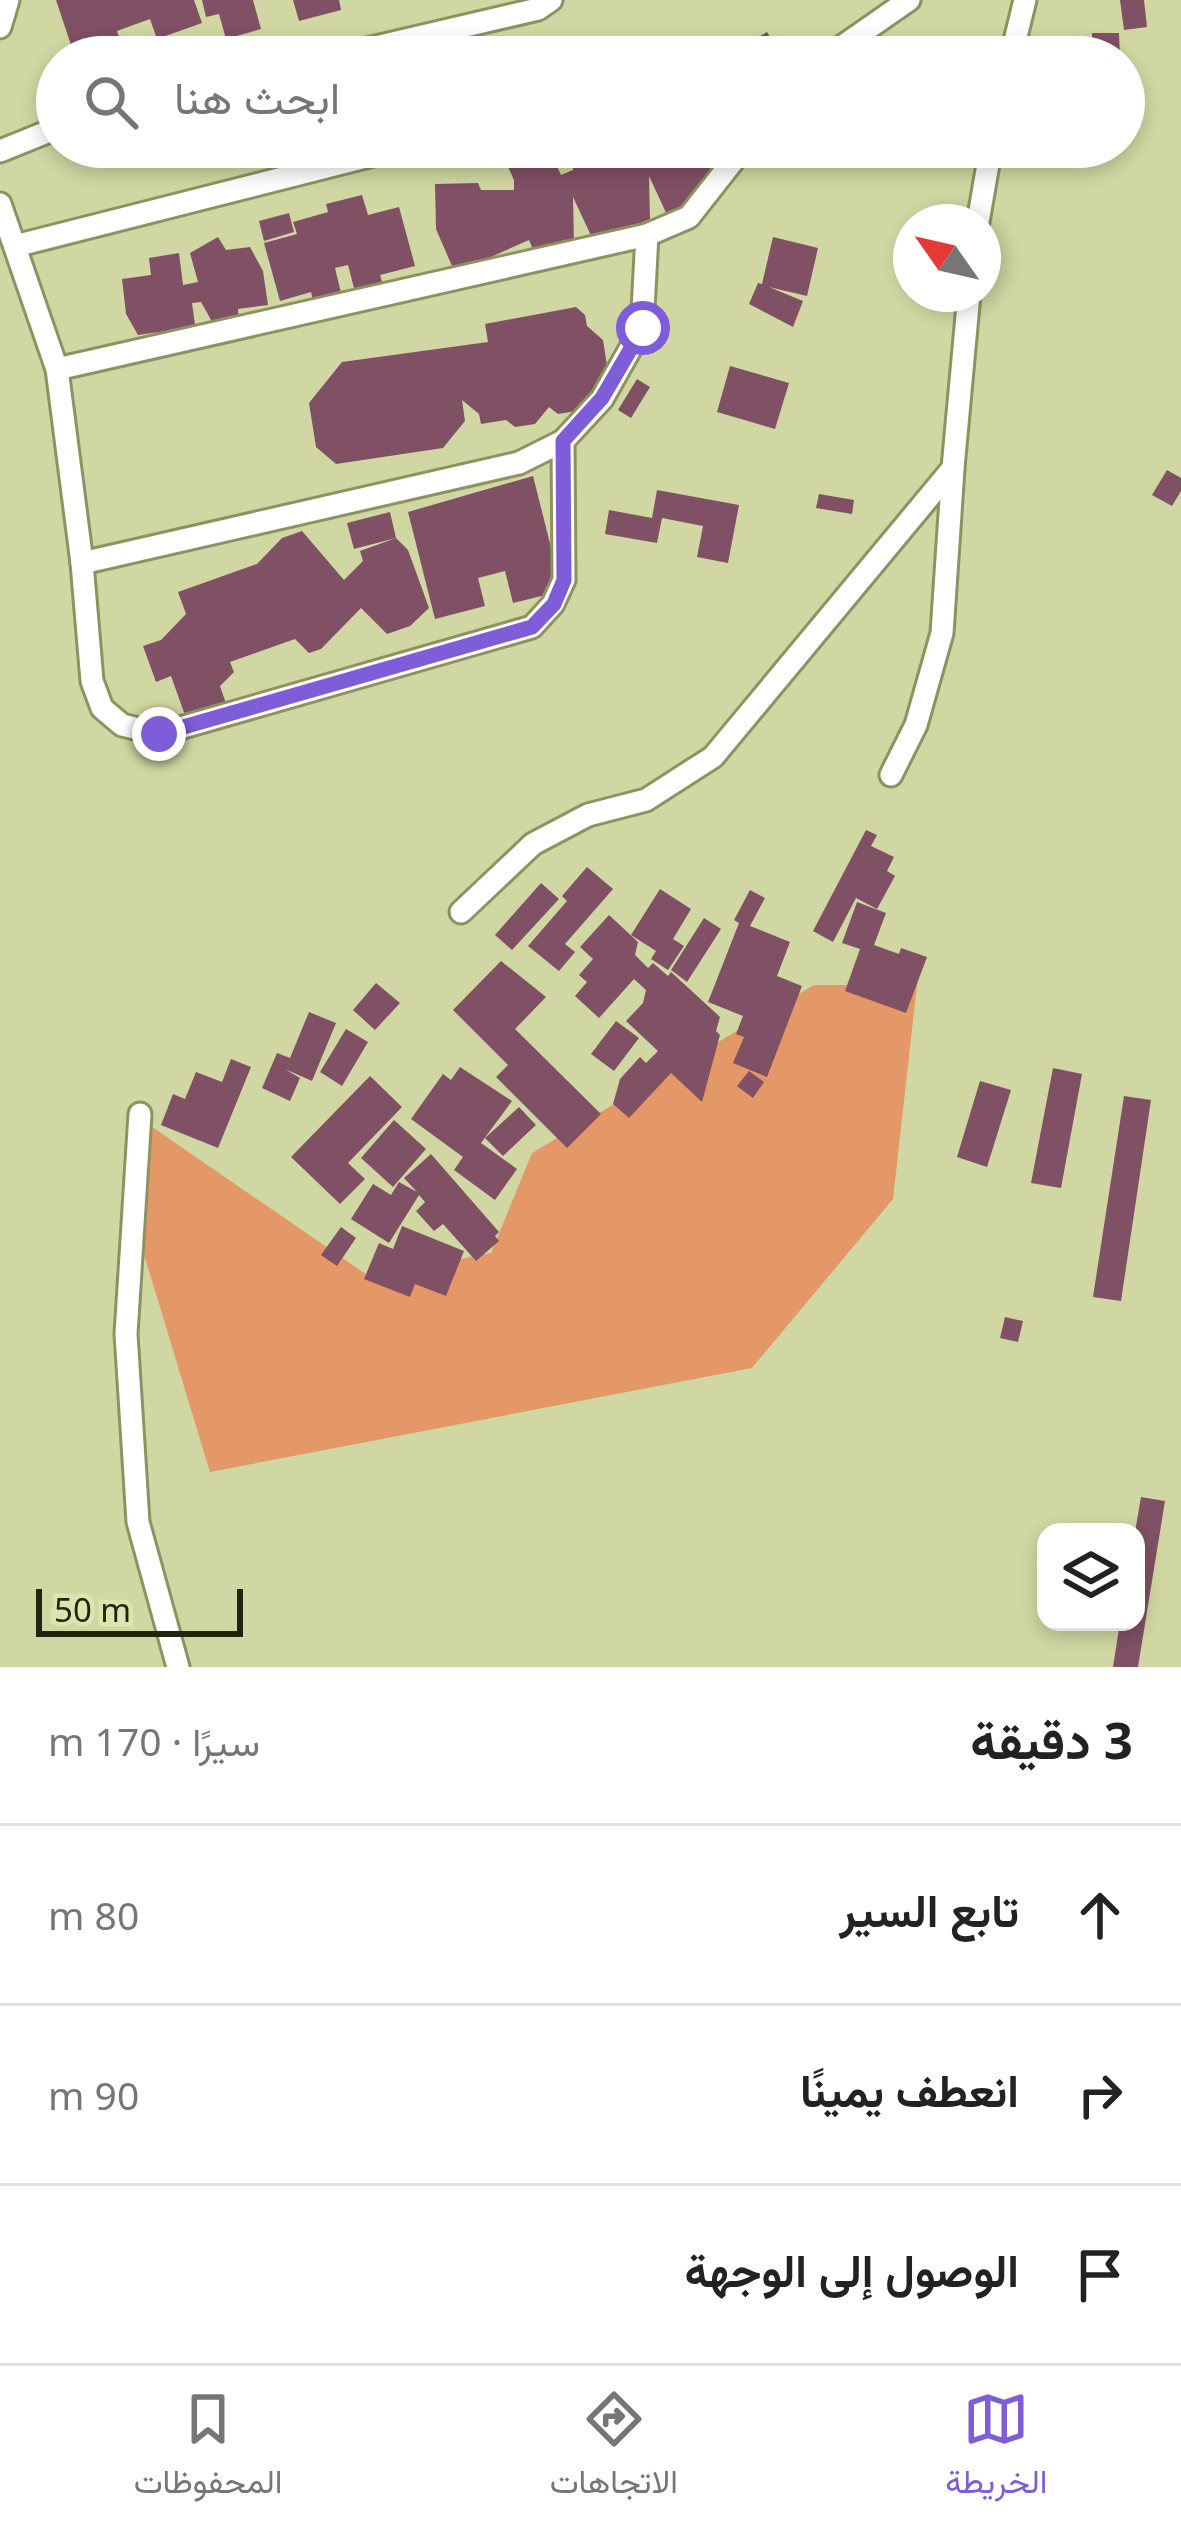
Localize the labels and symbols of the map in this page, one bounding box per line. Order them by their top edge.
north arrow [893,204,1001,312]
route start [616,301,670,355]
route end [132,707,186,761]
scale bar [36,1583,243,1636]

